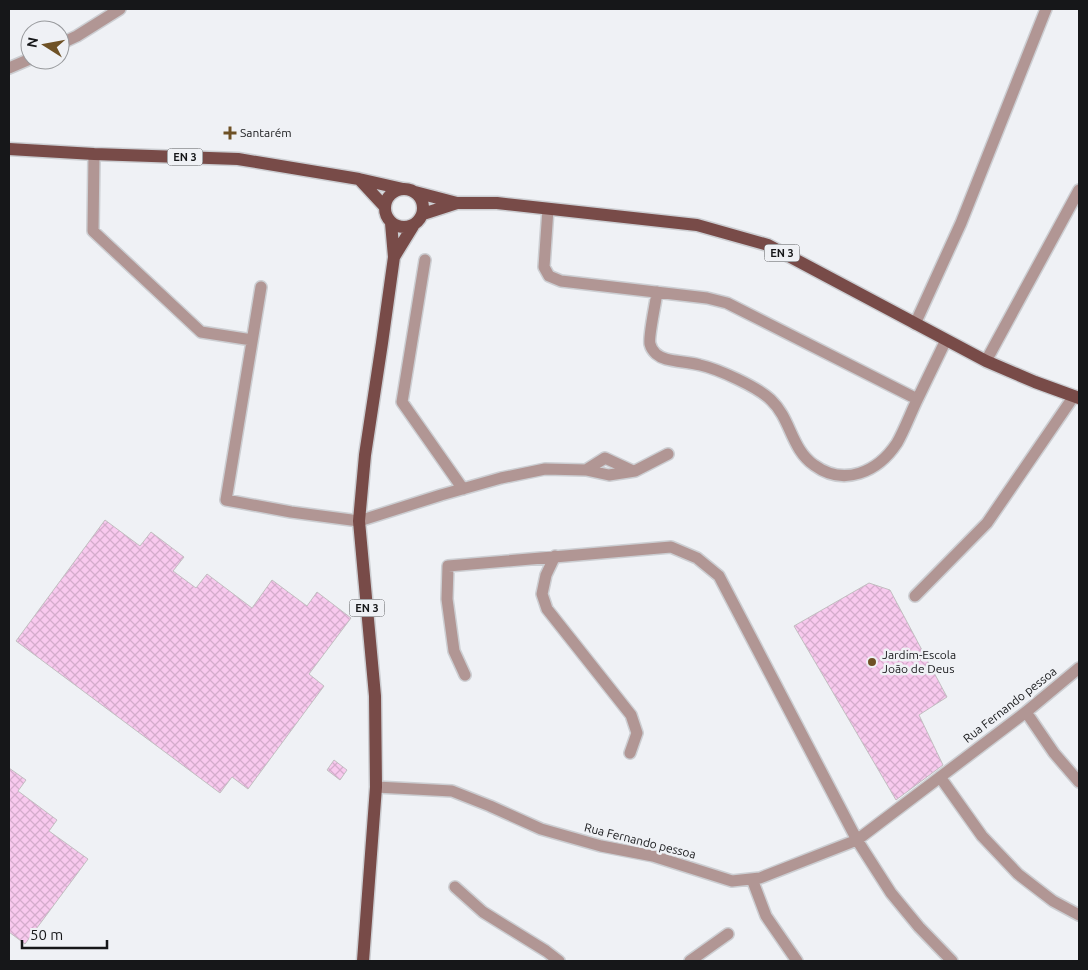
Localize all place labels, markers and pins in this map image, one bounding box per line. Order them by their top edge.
place label: Santarém [240,126,292,139]
marker: Santarém [224,127,236,139]
place label: Jardim-Escola João de Deus [882,648,956,675]
marker: Jardim-Escola João de Deus [866,656,878,668]

